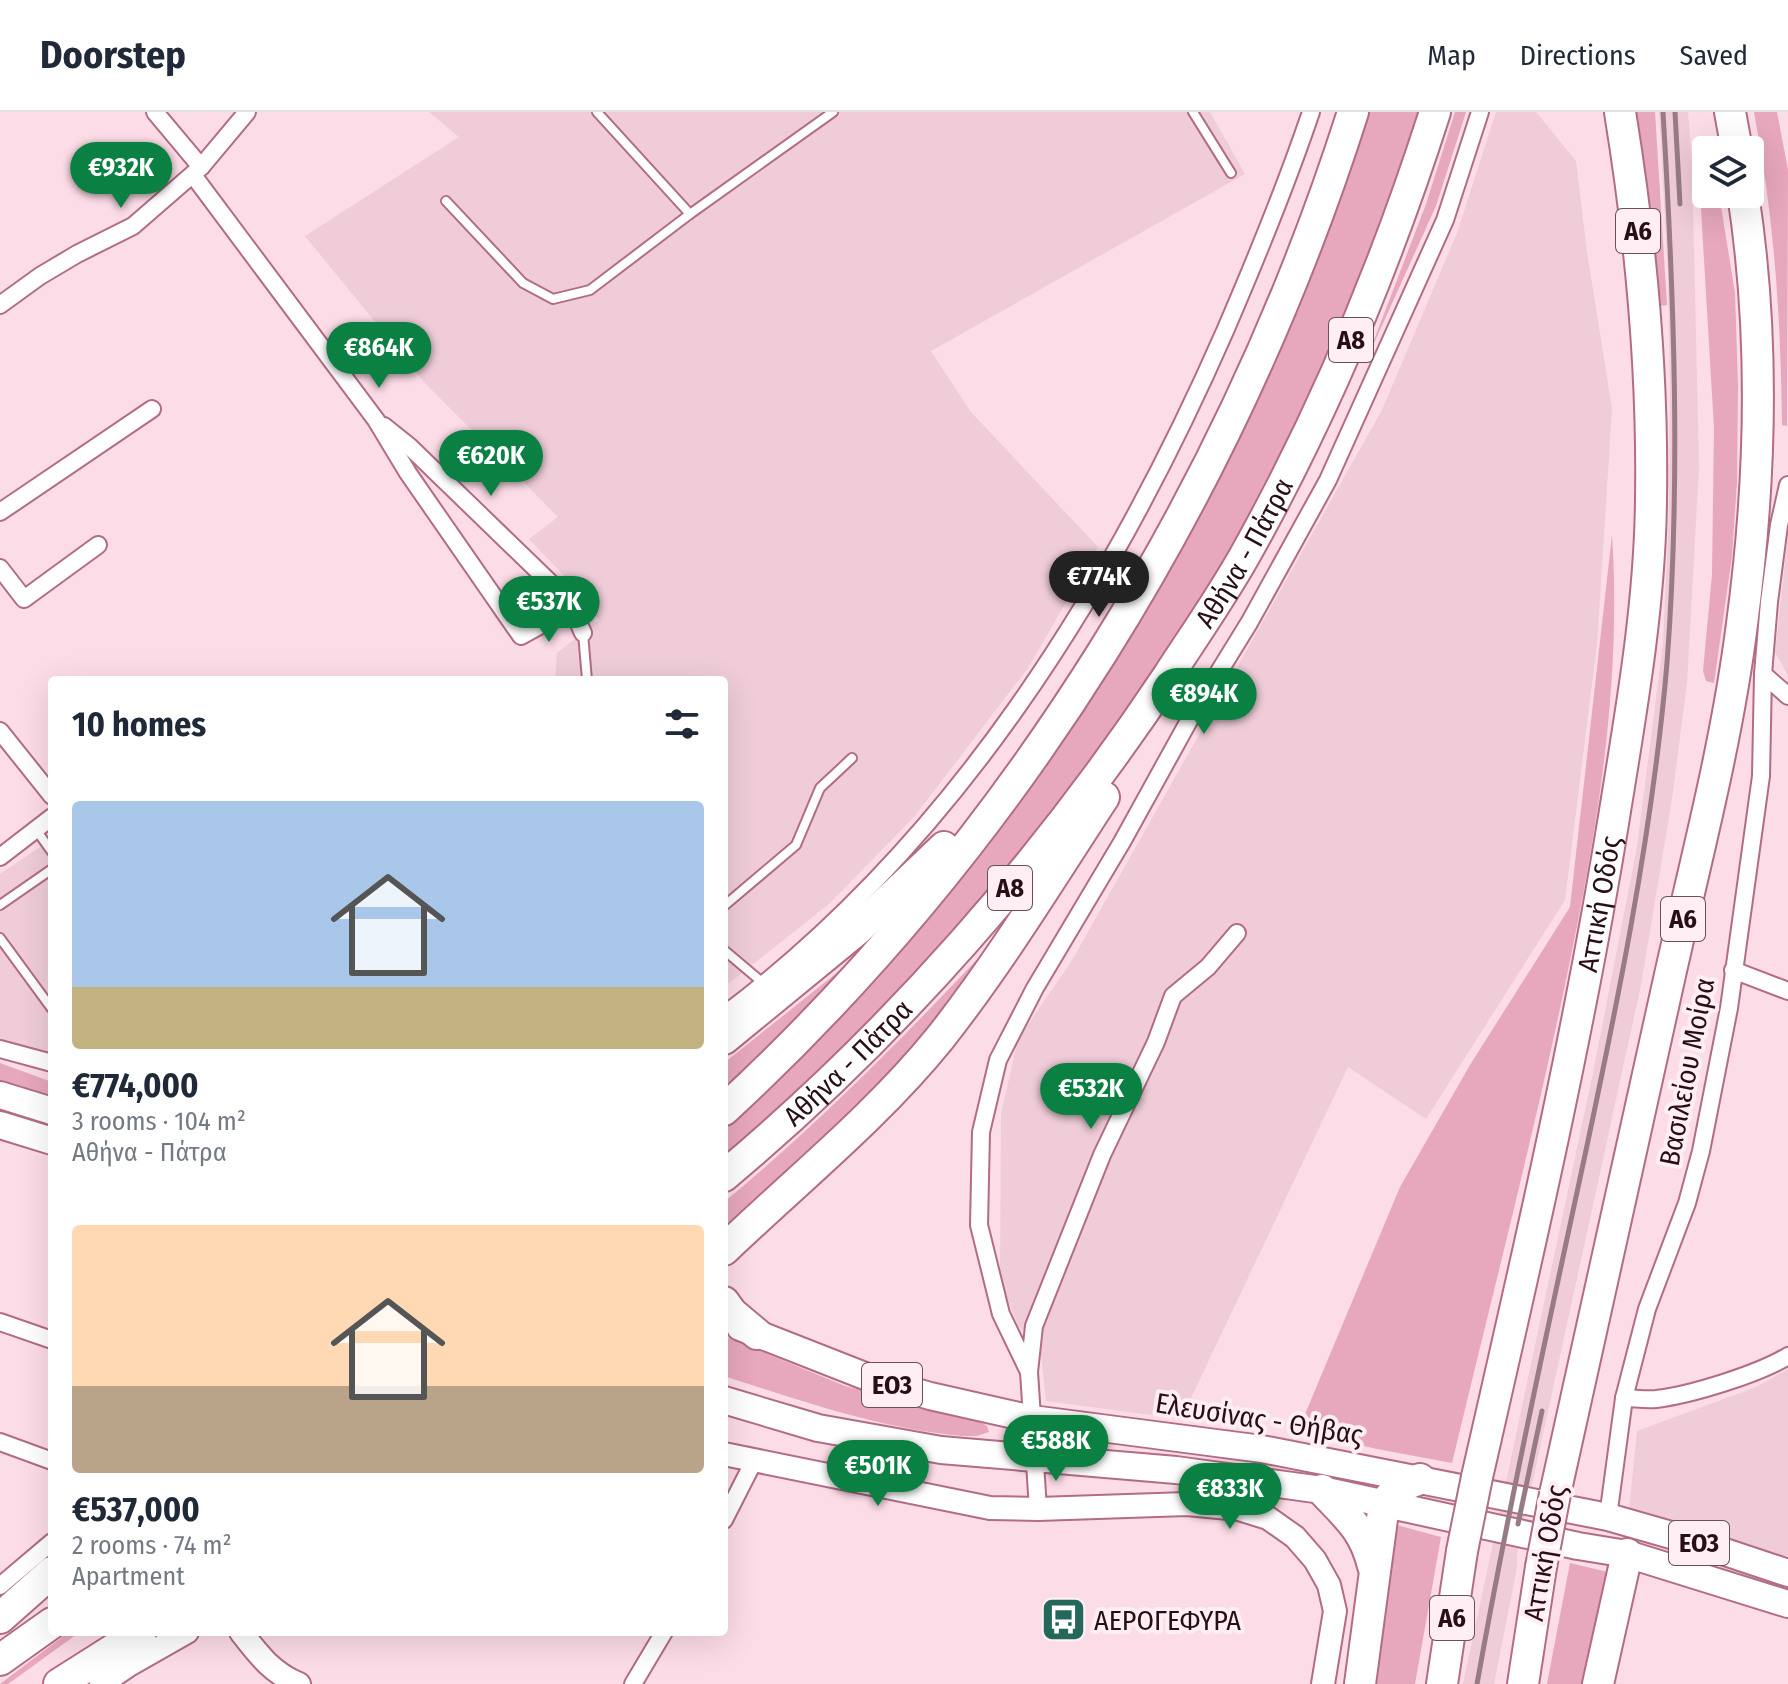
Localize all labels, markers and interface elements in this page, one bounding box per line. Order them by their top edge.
text: Doorstep [40,32,186,78]
text: Map [1427,39,1476,72]
text: Directions [1520,39,1636,72]
text: Saved [1680,39,1748,72]
map controls [1692,136,1764,208]
button: layers [1692,136,1764,208]
pin: €932K [65,142,177,210]
text: €932K [88,152,154,183]
road number: Α6 [1616,209,1660,253]
road number: Α8 [1329,318,1373,362]
pin: €864K [323,322,435,390]
text: €864K [344,332,414,363]
pin: €620K [435,430,547,498]
text: €620K [457,440,525,471]
street label: Αθήνα - Πάτρα [1188,473,1300,634]
pin: €774K [1043,551,1155,619]
text: €774K [1067,561,1131,592]
pin: €537K [493,576,605,644]
text: €537K [517,586,581,617]
pin: €894K [1148,668,1260,736]
text: €894K [1170,678,1238,709]
icon: filters [660,702,704,746]
text: 10 homes [72,704,206,745]
street label: Αττική Οδός [1570,833,1627,975]
icon: home [316,853,460,997]
road number: Α8 [988,866,1032,910]
road number: Α6 [1661,897,1705,941]
street label: Βασιλείου Μοίρα [1653,975,1721,1169]
street label: Αθήνα - Πάτρα [777,993,919,1133]
pin: €532K [1035,1063,1147,1131]
text: €774,000 [72,1065,199,1106]
text: €532K [1058,1073,1124,1104]
text: 3 rooms · 104 m² [72,1106,246,1137]
text: Αθήνα - Πάτρα [72,1137,227,1168]
icon: home [316,1277,460,1421]
road number: ΕΟ3 [862,1363,922,1407]
street label: Ελευσίνας - Θήβας [1153,1386,1365,1452]
pin: €588K [1000,1415,1112,1483]
text: €588K [1021,1425,1091,1456]
pin: €501K [822,1440,934,1508]
text: €501K [845,1450,911,1481]
pin: €833K [1174,1463,1286,1531]
text: €833K [1197,1473,1263,1504]
street label: Αττική Οδός [1517,1482,1573,1624]
text: €537,000 [72,1489,200,1530]
road number: ΕΟ3 [1669,1521,1729,1565]
text: 2 rooms · 74 m² [72,1530,232,1561]
text: Apartment [72,1561,185,1592]
bus stop icon: ΑΕΡΟΓΕΦΥΡΑ [1039,1596,1087,1644]
road number: Α6 [1430,1596,1474,1640]
place label: ΑΕΡΟΓΕΦΥΡΑ [1094,1604,1241,1637]

